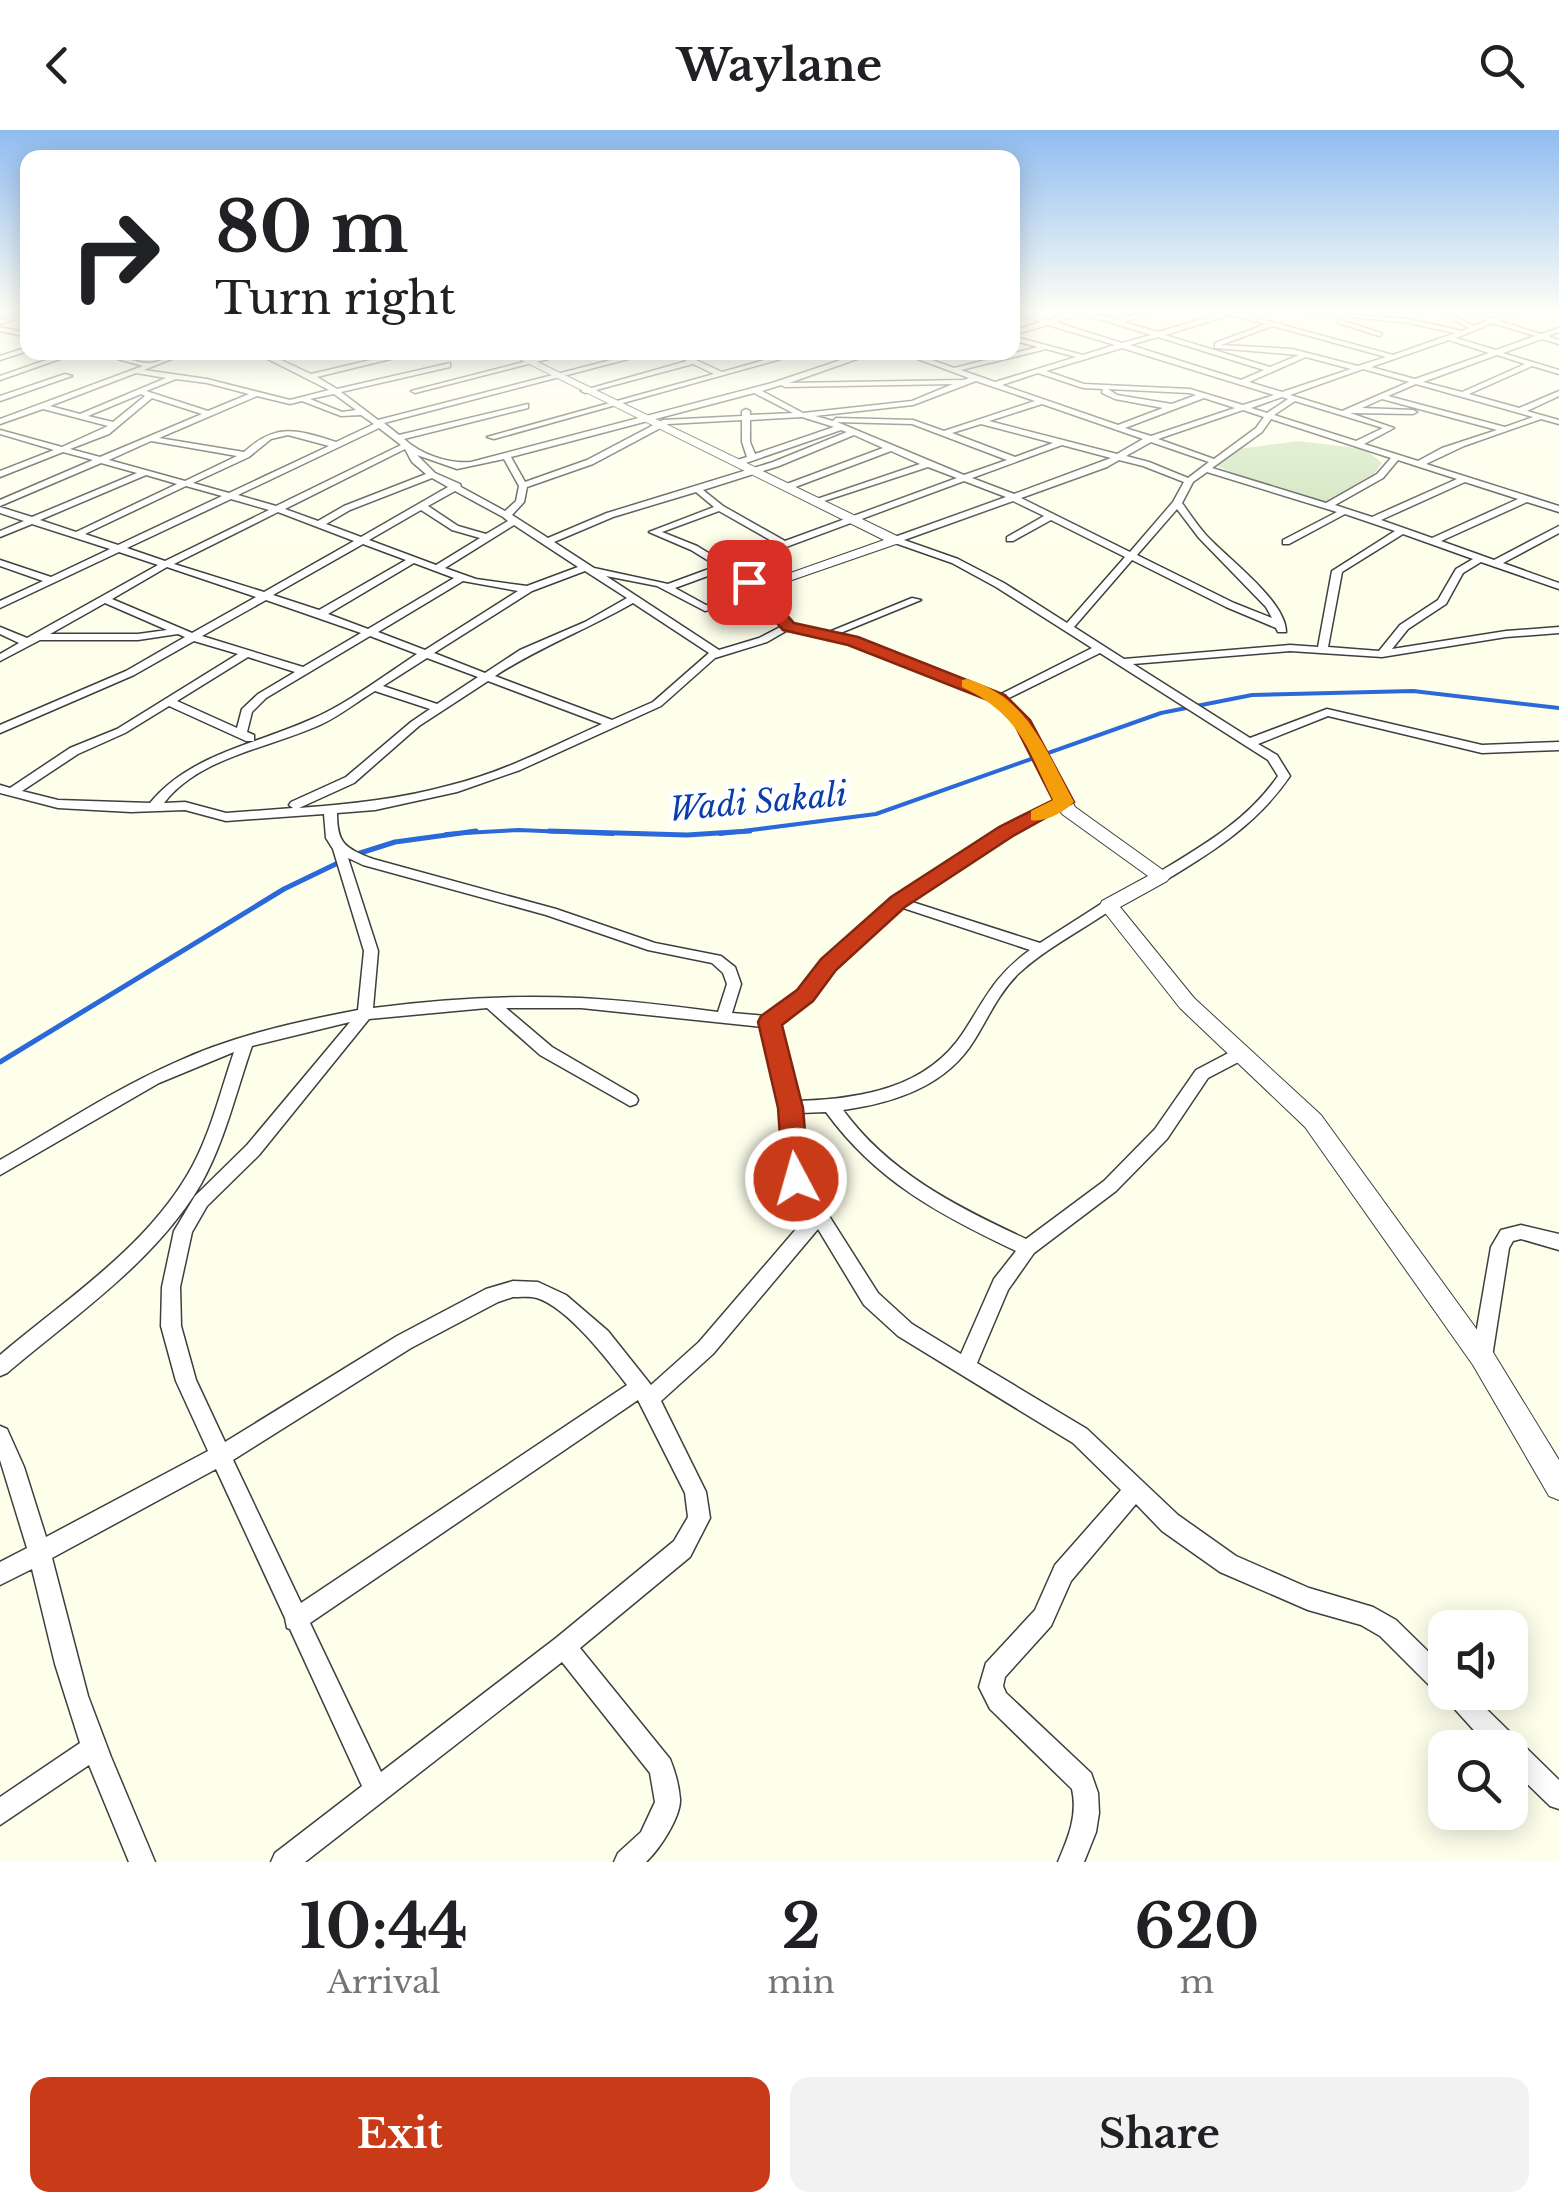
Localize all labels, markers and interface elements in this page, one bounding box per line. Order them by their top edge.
text: Waylane [677,37,882,93]
icon: back [30,38,85,93]
icon: search [1474,38,1529,93]
text: 80 m [215,184,408,271]
icon: right [50,190,180,320]
text: Turn right [215,270,456,326]
pin [707,540,792,625]
icon: arrive [722,555,777,610]
water label: Wadi Sakali [667,774,849,830]
position arrow [744,1127,848,1231]
map controls [1428,1610,1528,1830]
button: sound [1428,1610,1528,1710]
button: search [1428,1730,1528,1830]
text: 10:44 [300,1890,468,1964]
text: 2 [782,1890,821,1964]
text: 620 [1135,1890,1259,1964]
text: Arrival [327,1962,440,2002]
text: min [768,1962,835,2002]
text: m [1180,1962,1214,2002]
button: Exit [30,2077,770,2192]
button: Share [790,2077,1529,2192]

